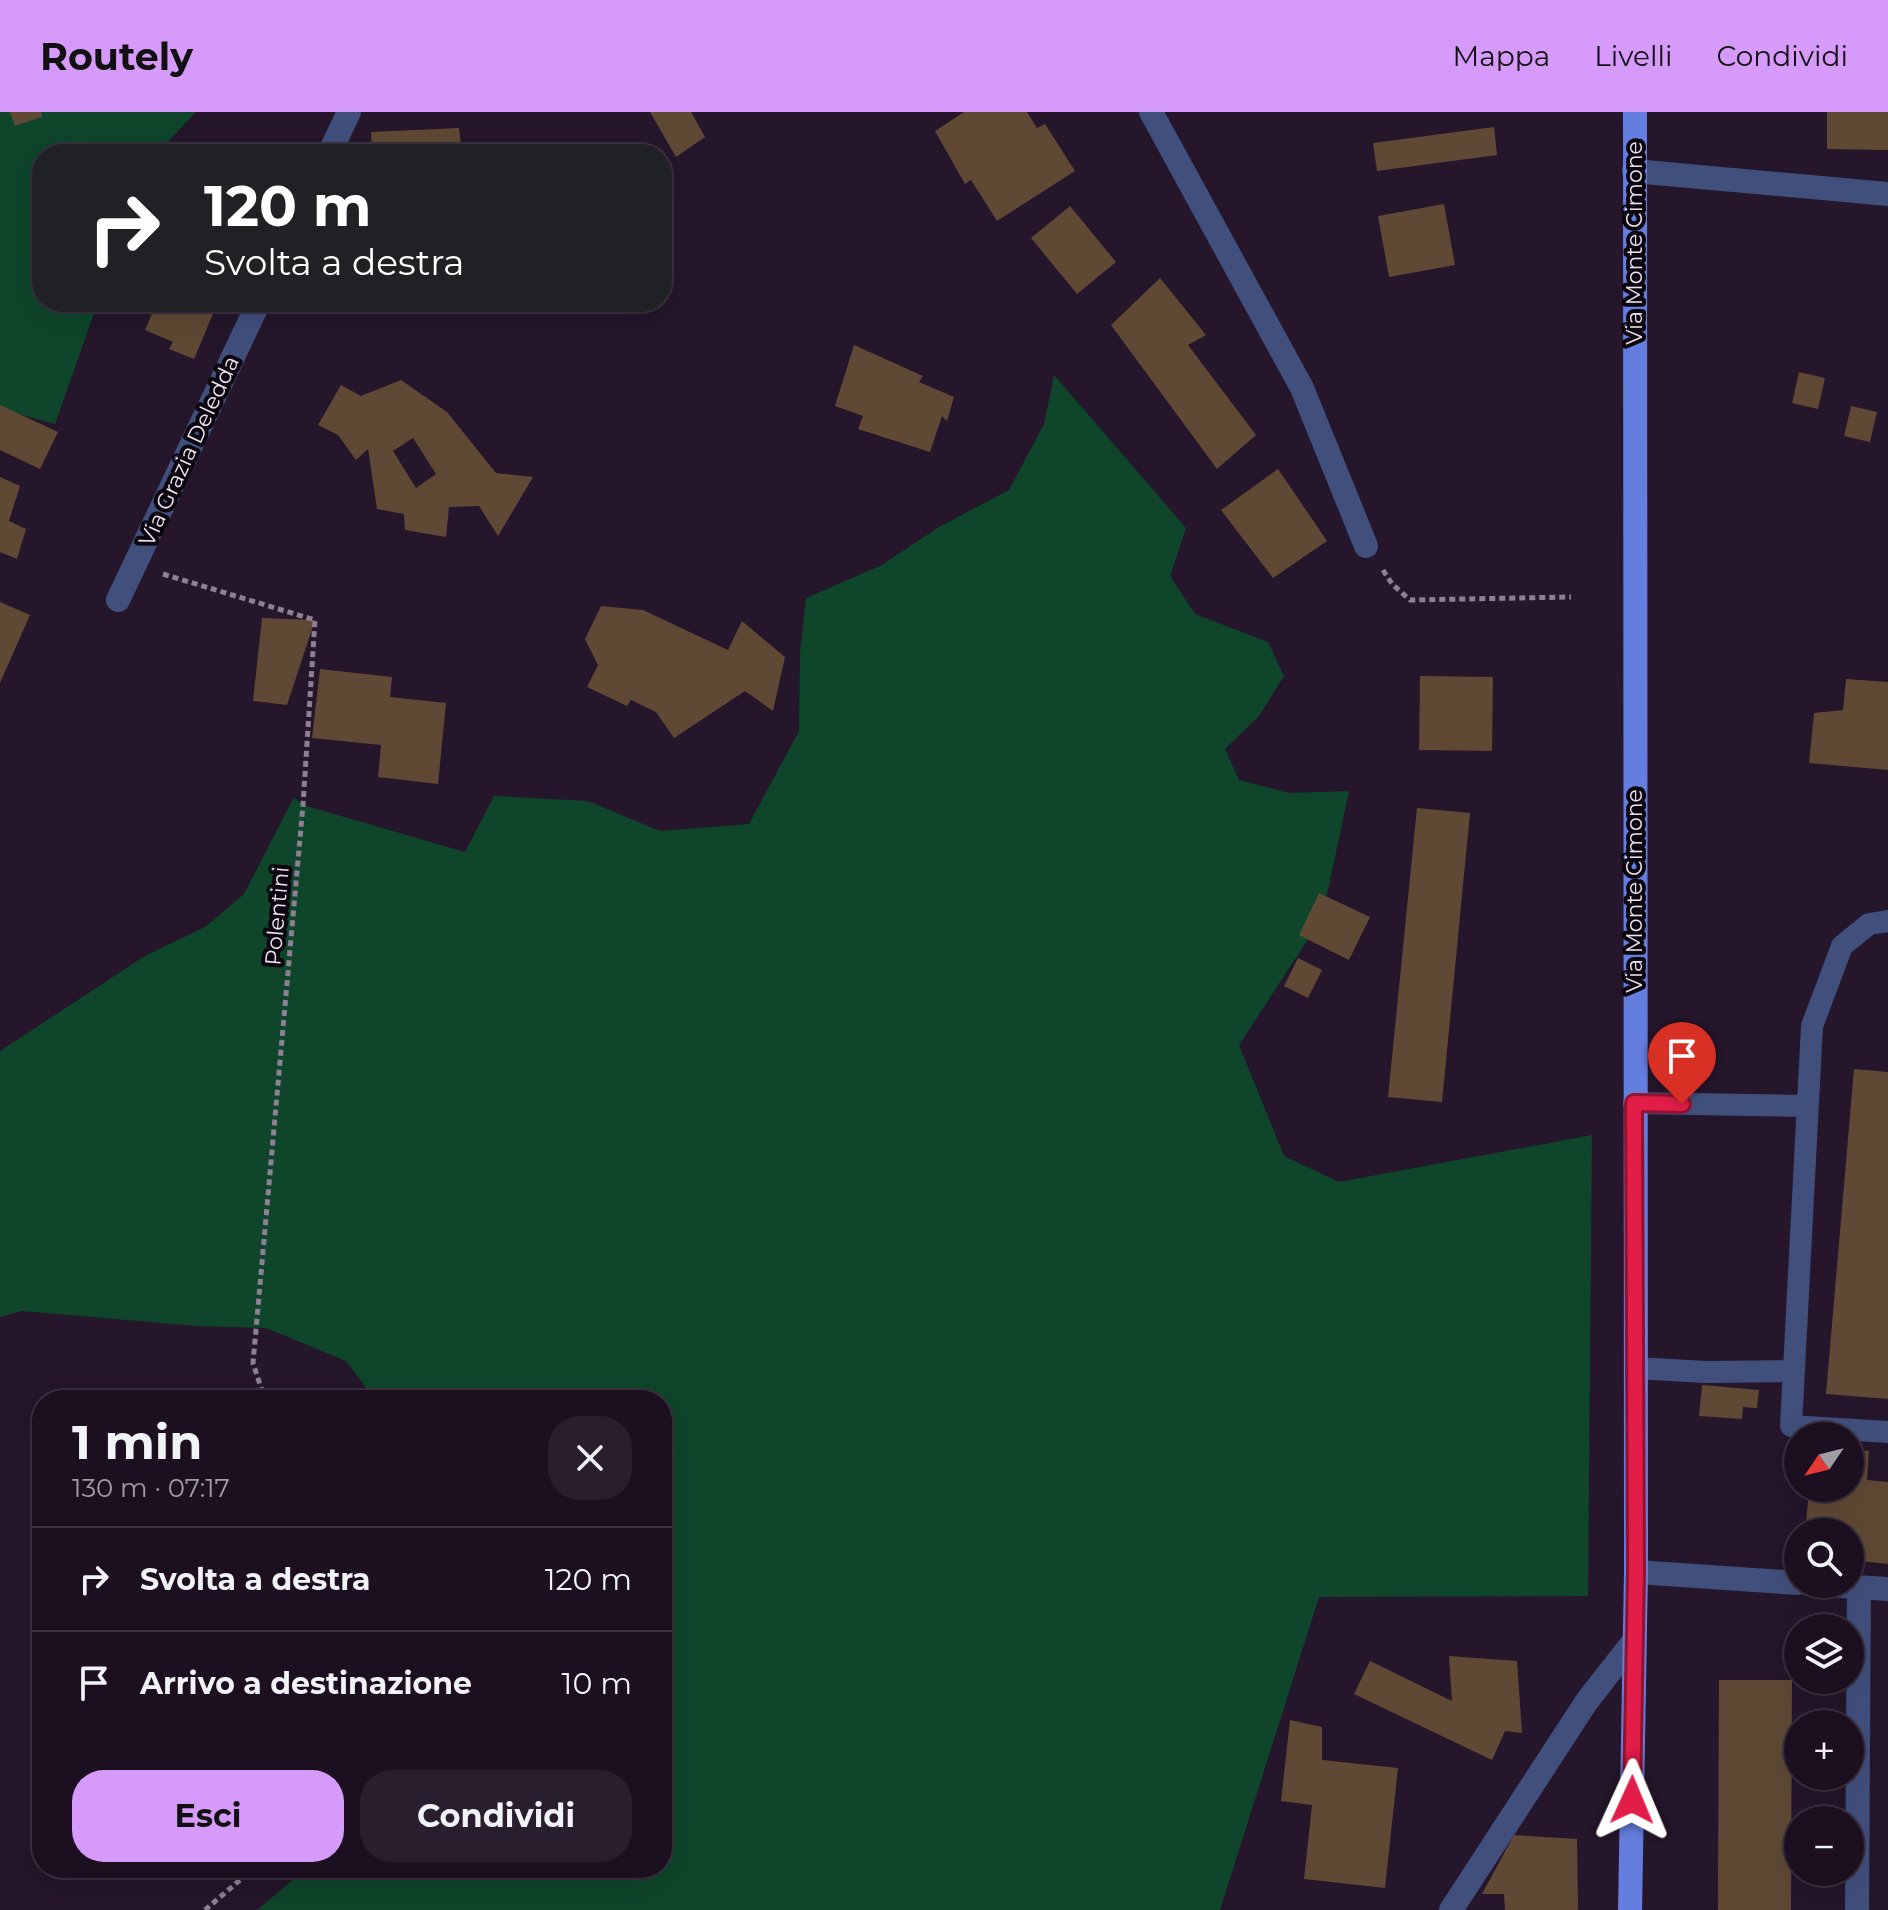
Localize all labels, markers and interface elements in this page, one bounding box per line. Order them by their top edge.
text: Routely [40,33,193,80]
text: Mappa [1453,39,1550,73]
text: Livelli [1594,39,1673,73]
text: Condividi [1717,39,1848,73]
street label: Via Monte Cimone [1621,141,1648,345]
text: 120 m [204,172,372,240]
icon: right [72,176,176,280]
text: Svolta a destra [204,240,464,284]
street label: Via Grazia Deledda [133,352,245,550]
street label: Via Monte Cimone [1621,789,1648,993]
street label: Polentini [259,865,295,967]
pin [1648,1022,1716,1104]
icon: arrive [1660,1034,1704,1078]
text: 1 min [72,1413,202,1471]
button: close [548,1416,632,1500]
north arrow [1784,1422,1864,1502]
map controls [1784,1422,1864,1886]
text: 130 m · 07:17 [72,1472,230,1504]
button: search [1784,1518,1864,1598]
icon: right [72,1557,116,1601]
text: Svolta a destra [140,1561,370,1598]
text: 120 m [545,1561,632,1598]
button: layers [1784,1614,1864,1694]
icon: arrive [72,1661,116,1705]
text: Arrivo a destinazione [140,1665,472,1702]
text: 10 m [562,1665,632,1702]
button: + [1784,1710,1864,1790]
position arrow [1590,1758,1674,1842]
button: Esci [72,1770,344,1862]
button: Condividi [360,1770,632,1862]
button: − [1784,1806,1864,1886]

